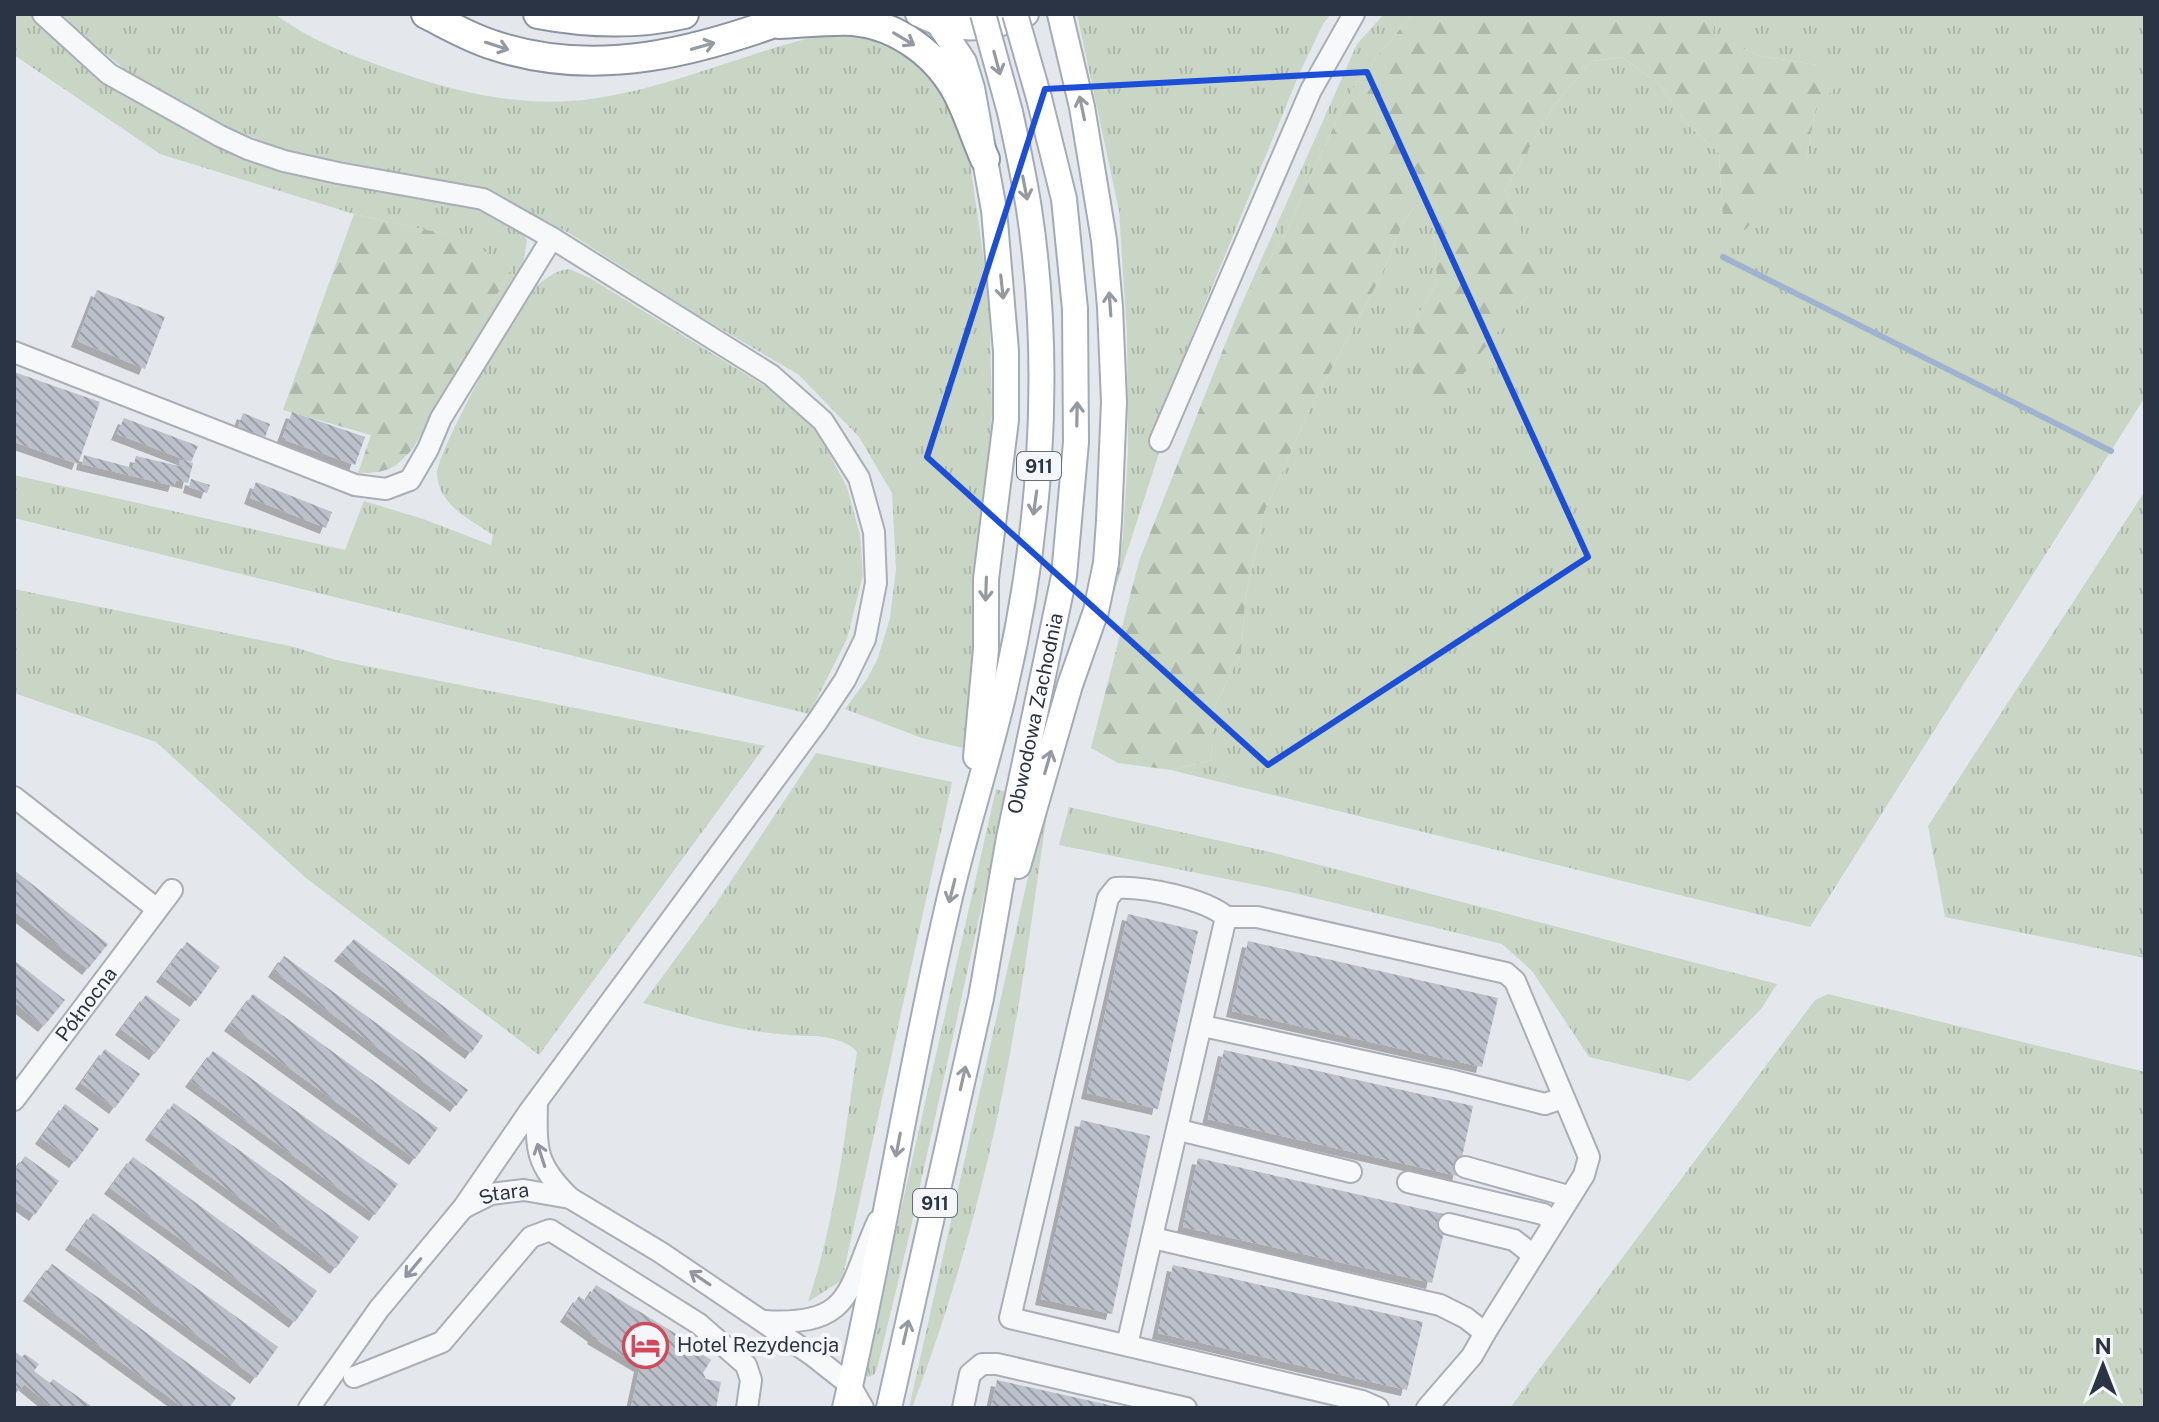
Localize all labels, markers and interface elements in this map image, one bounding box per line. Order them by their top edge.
one-way arrow [892,31,915,47]
one-way arrow [689,38,715,53]
one-way arrow [484,39,509,54]
one-way arrow [990,49,1005,75]
one-way arrow [1074,96,1089,121]
one-way arrow [1019,175,1034,200]
one-way arrow [994,273,1009,300]
one-way arrow [1102,291,1117,318]
one-way arrow [1069,401,1085,428]
road number: 911 [1017,452,1061,480]
one-way arrow [1027,490,1042,515]
one-way arrow [979,575,994,602]
street label: Obwodowa Zachodnia [1002,611,1068,816]
one-way arrow [1041,749,1056,775]
one-way arrow [943,877,958,903]
street label: Północna [50,962,122,1046]
one-way arrow [956,1066,971,1091]
one-way arrow [890,1132,905,1157]
one-way arrow [532,1143,547,1168]
street label: Stara [475,1178,530,1210]
road number: 911 [913,1189,957,1217]
one-way arrow [404,1257,422,1278]
one-way arrow [689,1270,711,1286]
one-way arrow [899,1320,914,1345]
hotel icon: Hotel Rezydencja [622,1321,670,1369]
north arrow [2063,1326,2143,1406]
place label: Hotel Rezydencja [677,1333,839,1357]
text: N [2094,1333,2112,1359]

